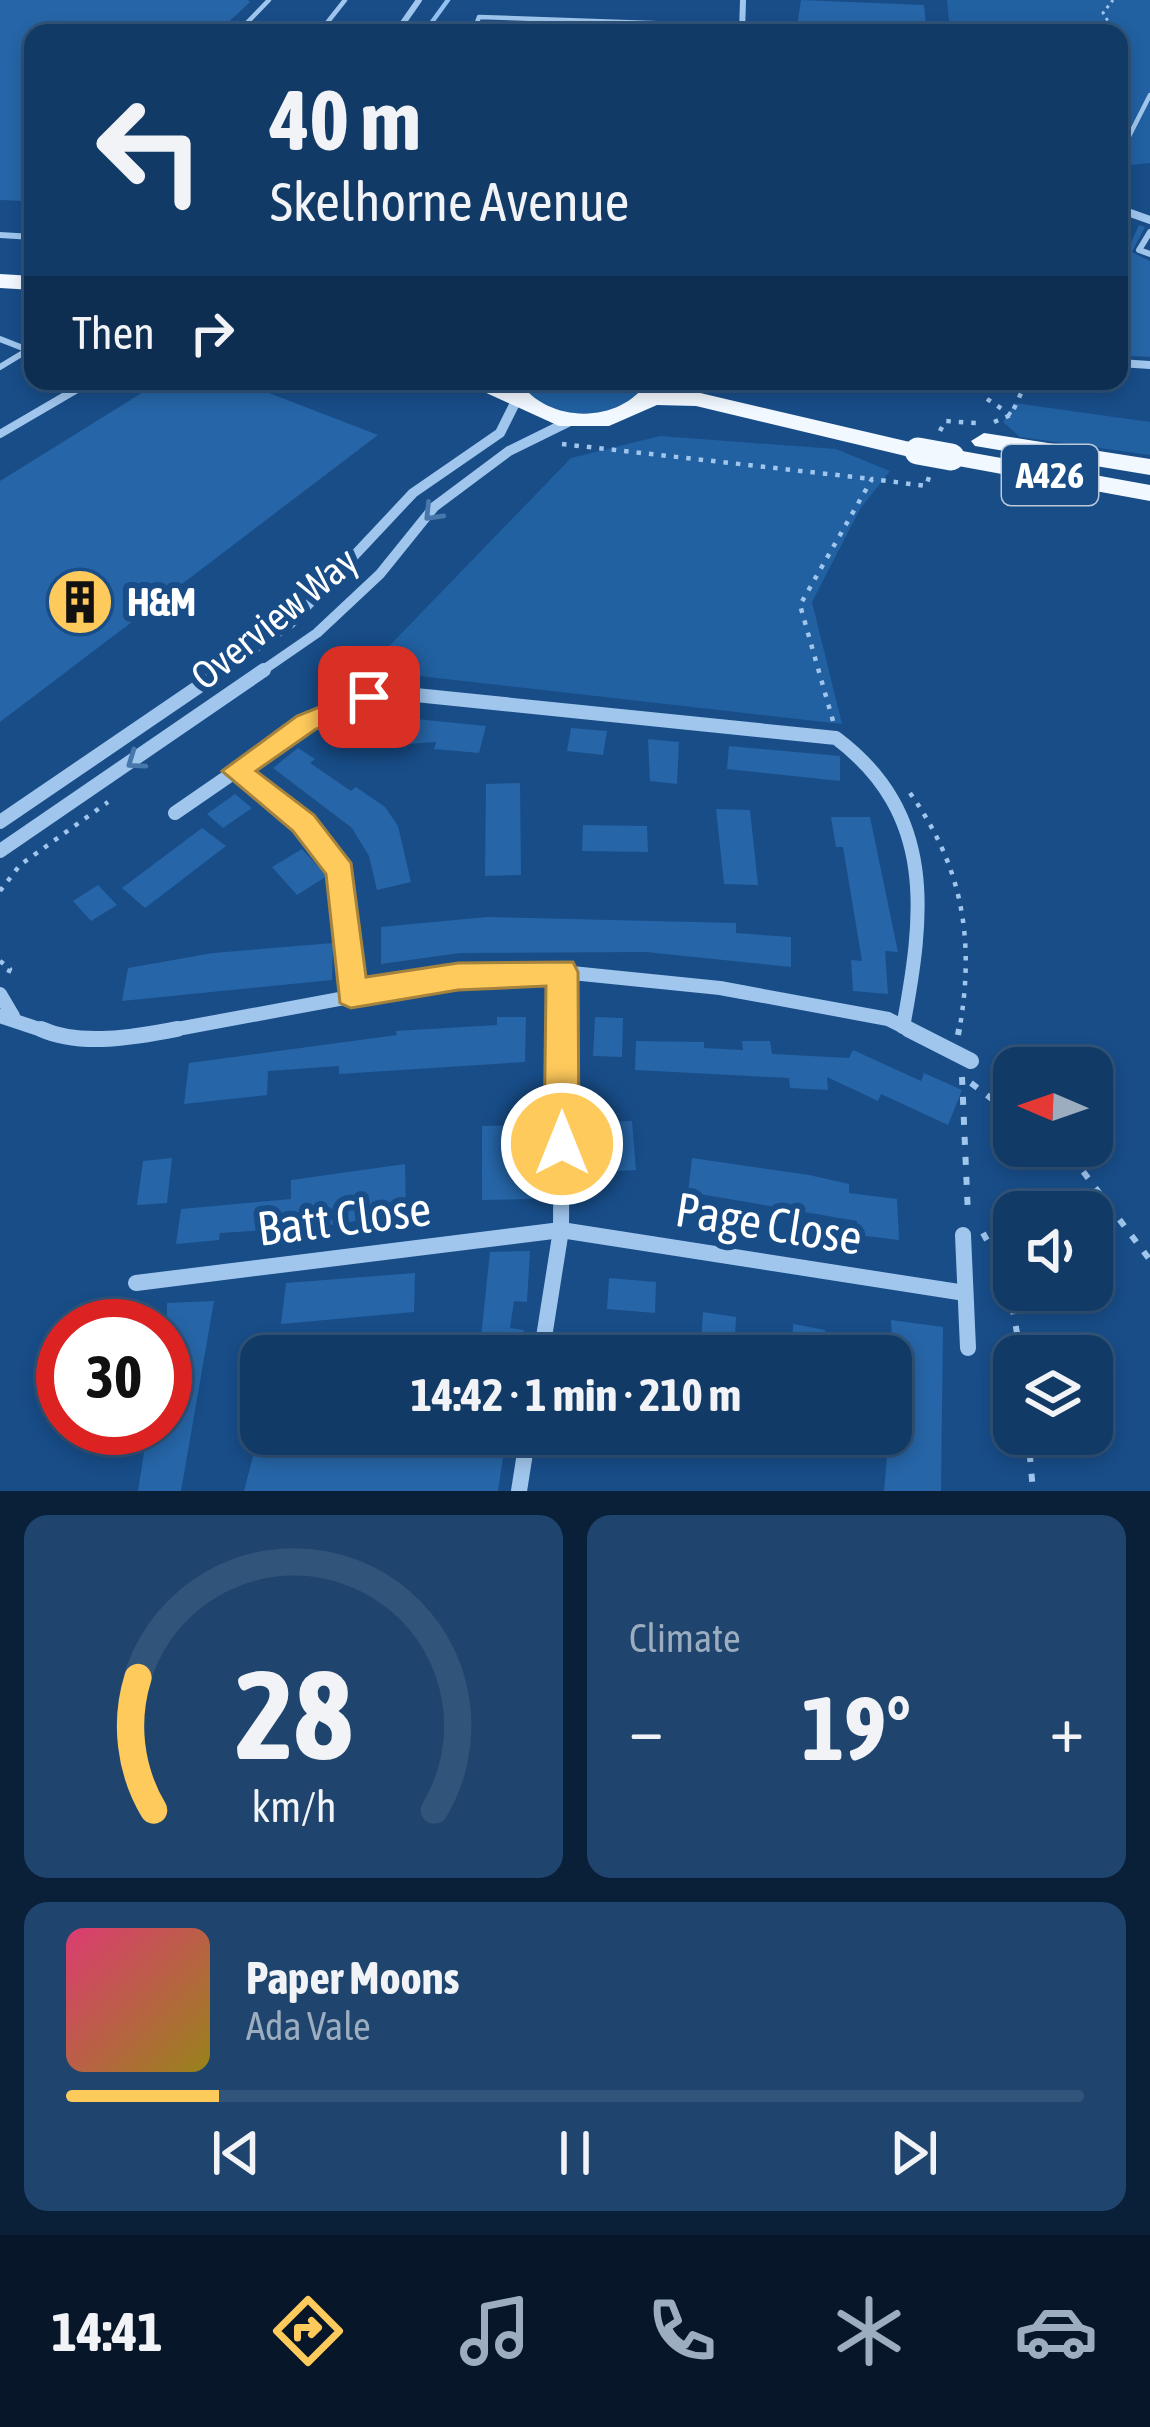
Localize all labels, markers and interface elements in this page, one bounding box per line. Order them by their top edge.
icon: left [72,72,228,228]
text: 40 m [270,72,421,168]
text: Skelhorne Avenue [270,171,629,232]
icon: right [179,300,245,366]
text: Then [72,307,155,359]
road number: A426 [1002,445,1098,505]
one-way arrow [425,498,447,520]
street label: Overview Way [182,538,366,698]
building icon: H&M [45,567,115,637]
place label: H&M [127,580,196,624]
pin [318,646,420,748]
icon: arrive [336,664,402,730]
one-way arrow [126,747,148,769]
north arrow [993,1047,1113,1167]
map controls [993,1047,1113,1455]
position arrow [499,1081,625,1207]
street label: Batt Close [254,1180,434,1256]
street label: Page Close [672,1181,866,1265]
button: sound [993,1191,1113,1311]
speed limit sign: 30 [36,1299,192,1455]
button: layers [993,1335,1113,1455]
text: 14:42 · 1 min · 210 m [411,1369,741,1421]
text: Climate [629,1616,741,1660]
text: 28 [235,1642,352,1785]
text: 19° [802,1676,911,1779]
text: − [629,1690,663,1766]
text: + [1050,1690,1084,1766]
text: km/h [251,1781,336,1830]
text: Paper Moons [246,1952,459,2004]
text: Ada Vale [246,2004,371,2048]
icon: previous [203,2120,269,2186]
icon: pause [542,2120,608,2186]
icon: next [881,2120,947,2186]
icon: directions [266,2289,350,2373]
icon: music [453,2289,537,2373]
icon: phone [640,2289,724,2373]
icon: climate [827,2289,911,2373]
icon: car [1014,2289,1098,2373]
text: 14:41 [52,2301,163,2362]

